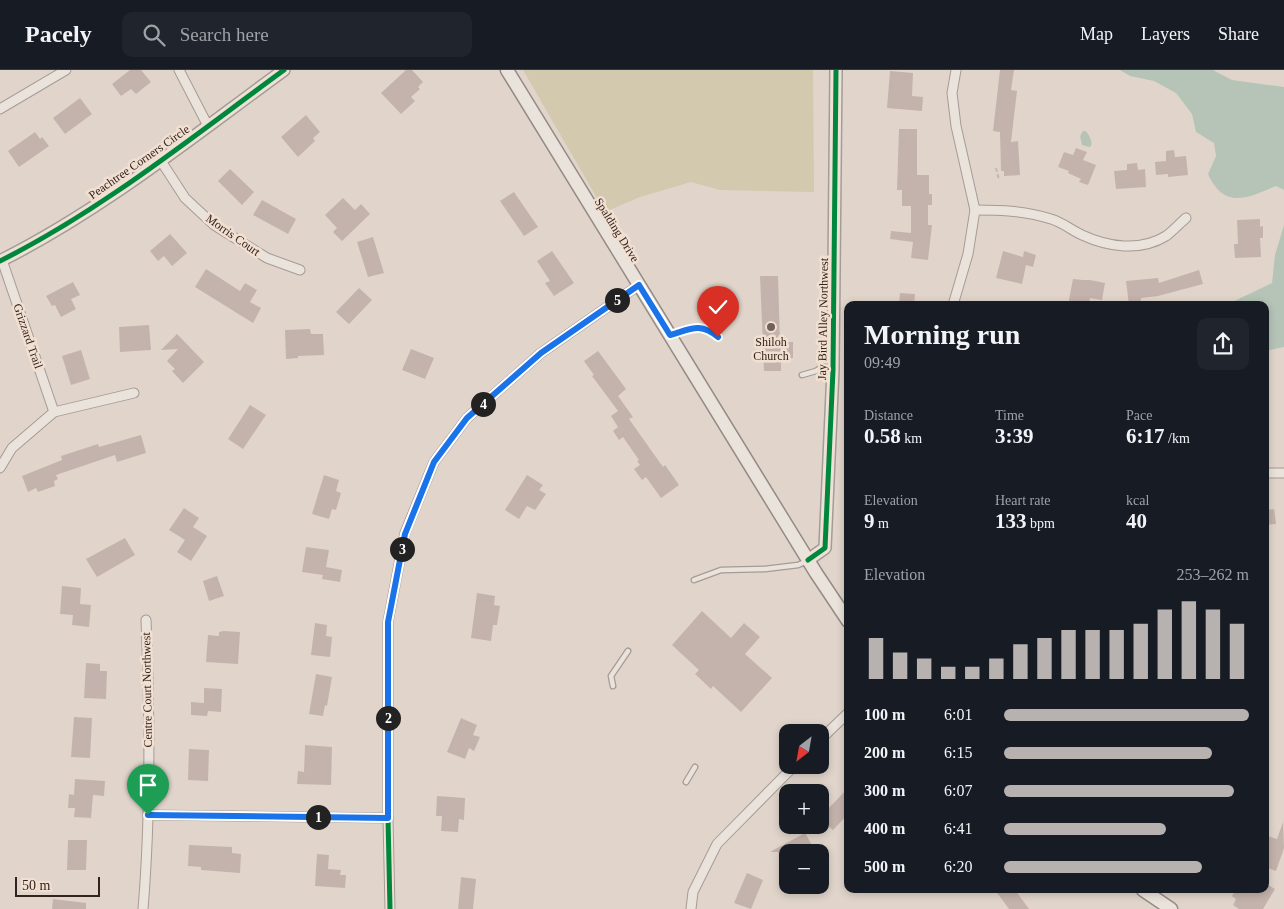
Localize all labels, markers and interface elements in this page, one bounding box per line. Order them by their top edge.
search box [122,12,472,57]
text: Pacely [25,21,92,47]
icon: search [140,21,168,49]
text: Search here [180,24,269,45]
text: Map [1080,24,1113,44]
text: Layers [1141,24,1190,44]
text: Share [1218,24,1259,44]
street label: Peachtree Corners Circle [86,122,192,202]
street label: Spalding Drive [592,195,642,265]
street label: Morris Court [203,211,263,259]
street label: Jay Bird Alley Northwest [815,257,831,380]
pin [697,286,739,337]
pin: 5 [604,288,630,312]
text: 5 [614,293,621,308]
icon: check [704,293,732,321]
street label: Grizzard Trail [10,302,46,371]
button: share [1197,318,1249,370]
text: Morning run [864,319,1020,350]
marker: Shiloh Church [765,321,777,333]
place label: Shiloh Church [753,335,789,363]
text: 09:49 [864,354,900,371]
pin: 4 [470,392,496,416]
text: 4 [480,397,487,412]
text: Distance [864,408,913,423]
text: Time [995,408,1024,423]
text: Pace [1126,408,1152,423]
text: 0.58 [864,424,901,448]
text: 3:39 [995,424,1034,448]
text: 6:17 [1126,424,1165,448]
text: km [901,431,922,446]
text: /km [1165,431,1190,446]
text: Elevation [864,493,918,508]
text: Heart rate [995,493,1051,508]
text: kcal [1126,493,1149,508]
text: 9 [864,509,875,533]
text: 133 [995,509,1027,533]
text: 40 [1126,509,1147,533]
text: m [875,516,889,531]
text: bpm [1027,516,1055,531]
pin: 3 [390,536,414,562]
text: 3 [399,542,406,557]
text: Elevation [864,566,925,583]
text: 253–262 m [1177,566,1249,583]
street label: Centre Court Northwest [139,632,155,748]
pin: 2 [376,706,400,730]
text: 100 m [864,706,905,723]
text: 6:01 [944,706,972,723]
text: 2 [385,711,392,726]
north arrow [779,724,829,774]
map controls [779,724,829,894]
text: 200 m [864,744,905,761]
text: 6:15 [944,744,972,761]
pin [127,764,169,815]
icon: arrive [134,771,162,799]
text: 300 m [864,782,905,799]
text: 6:07 [944,782,972,799]
button: + [779,784,829,834]
pin: 1 [306,804,330,830]
text: 1 [315,810,322,825]
text: 400 m [864,820,905,837]
text: 6:41 [944,820,972,837]
button: − [779,844,829,894]
text: 500 m [864,858,905,875]
text: 6:20 [944,858,972,875]
scale bar [15,874,100,897]
text: 50 m [22,878,50,893]

